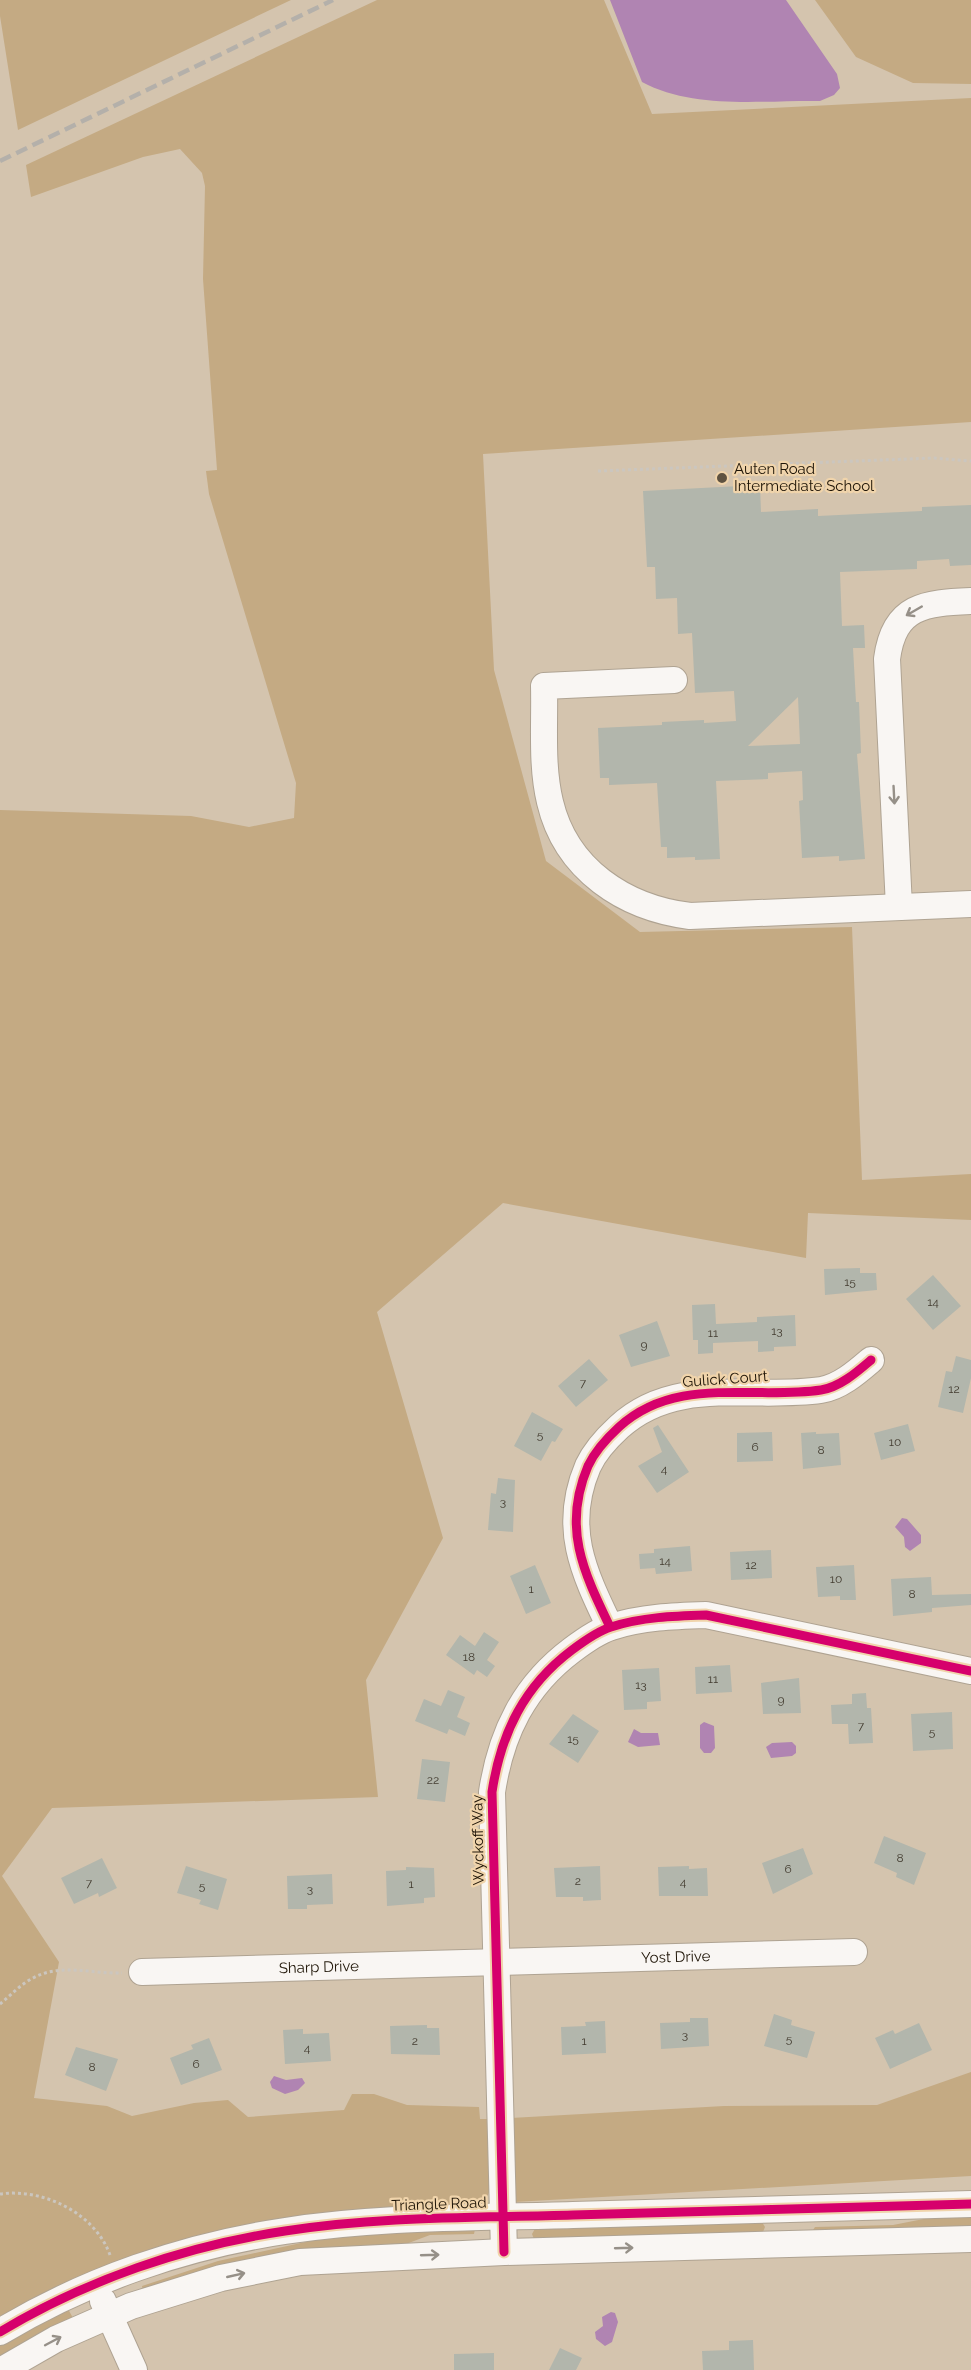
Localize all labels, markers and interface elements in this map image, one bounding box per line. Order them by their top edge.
place label: Auten Road Intermediate School [734,460,875,495]
marker: Auten Road Intermediate School [715,471,729,485]
one-way arrow [906,605,923,617]
one-way arrow [888,784,899,804]
house number: 15 [844,1275,856,1289]
house number: 14 [927,1295,939,1309]
house number: 13 [771,1324,783,1338]
house number: 11 [708,1326,718,1340]
house number: 9 [640,1338,648,1352]
street label: Gulick Court [682,1367,768,1391]
house number: 7 [580,1376,587,1390]
house number: 12 [948,1382,960,1396]
house number: 5 [537,1428,544,1442]
house number: 10 [889,1435,901,1449]
house number: 6 [751,1440,759,1454]
house number: 8 [817,1443,825,1457]
house number: 4 [661,1462,668,1476]
house number: 3 [500,1495,506,1509]
house number: 14 [659,1554,671,1568]
house number: 12 [745,1558,757,1572]
house number: 10 [830,1572,842,1586]
house number: 1 [528,1582,534,1596]
house number: 8 [908,1587,916,1601]
house number: 18 [463,1650,475,1664]
house number: 11 [708,1672,718,1686]
house number: 13 [635,1678,647,1692]
house number: 9 [777,1693,785,1707]
house number: 7 [858,1719,865,1733]
house number: 5 [929,1725,936,1739]
house number: 15 [567,1732,579,1746]
house number: 22 [427,1773,439,1787]
street label: Wyckoff Way [468,1795,488,1885]
house number: 8 [896,1851,904,1865]
house number: 6 [784,1862,792,1876]
house number: 2 [575,1874,581,1888]
house number: 4 [680,1875,687,1889]
house number: 7 [86,1876,93,1890]
house number: 1 [408,1877,414,1891]
house number: 5 [199,1879,206,1893]
house number: 3 [307,1882,313,1896]
street label: Yost Drive [641,1947,711,1967]
street label: Sharp Drive [279,1957,359,1977]
house number: 3 [682,2028,688,2042]
house number: 5 [786,2032,793,2046]
house number: 2 [412,2034,418,2048]
house number: 1 [581,2034,587,2048]
house number: 4 [304,2041,311,2055]
house number: 6 [192,2057,200,2071]
house number: 8 [88,2060,96,2074]
street label: Triangle Road [391,2193,487,2215]
one-way arrow [614,2242,634,2254]
one-way arrow [419,2249,439,2260]
one-way arrow [226,2268,245,2280]
one-way arrow [44,2335,62,2346]

